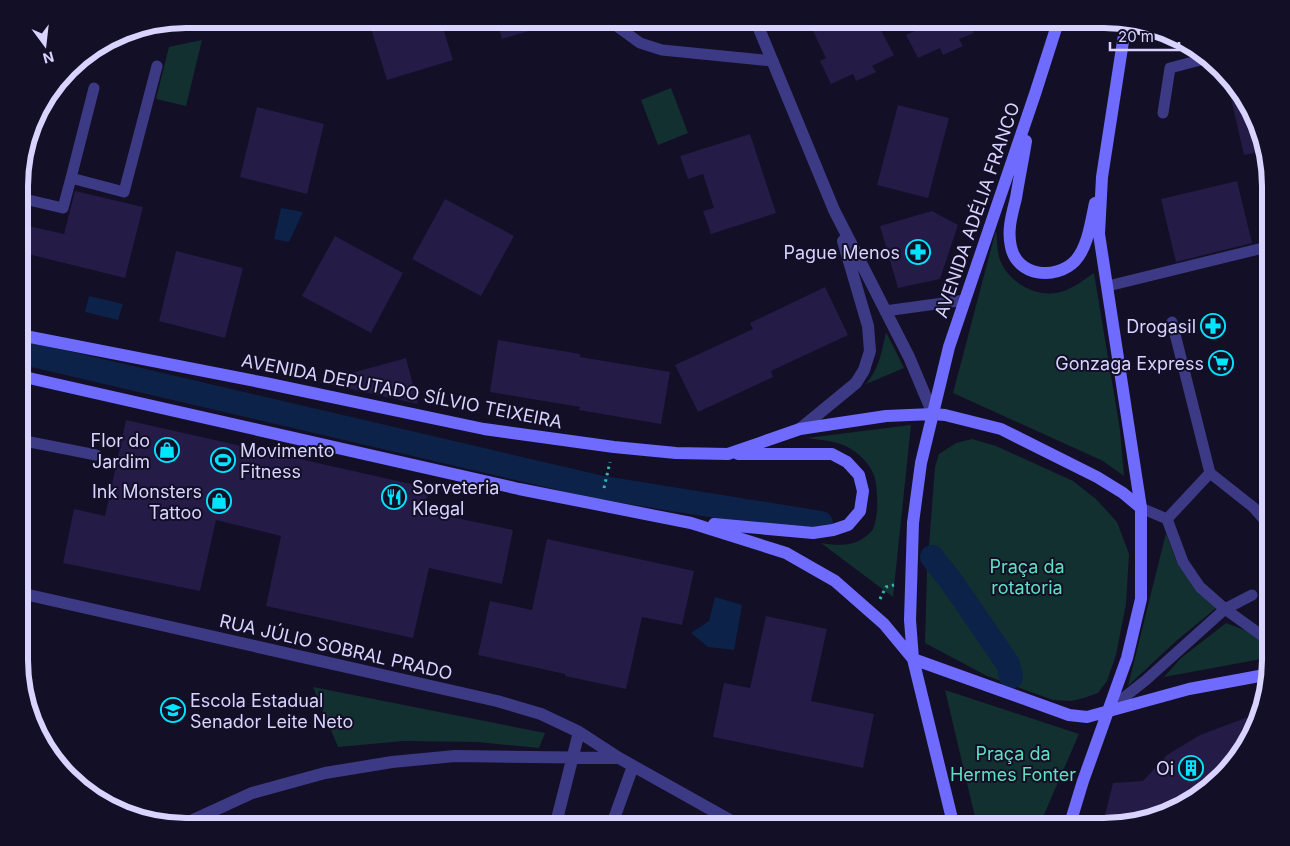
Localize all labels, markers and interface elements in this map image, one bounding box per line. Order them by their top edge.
north arrow [20,20,70,70]
scale bar [1110,20,1179,52]
text: 20 m [1118,27,1154,46]
text: N [41,48,56,68]
street label: AVENIDA ADÉLIA FRANCO [929,99,1024,321]
pharmacy icon: Pague Menos [905,239,931,265]
place label: Pague Menos [783,242,900,263]
pharmacy icon: Drogasil [1200,313,1226,339]
place label: Drogasil [1126,316,1196,337]
street label: AVENIDA DEPUTADO SÍLVIO TEIXEIRA [240,349,564,432]
supermarket icon: Gonzaga Express [1208,350,1234,376]
place label: Gonzaga Express [1055,353,1204,374]
place label: Flor do Jardim [91,430,150,472]
shop icon: Flor do Jardim [154,437,180,463]
place label: Movimento Fitness [240,440,335,482]
sports icon: Movimento Fitness [210,447,236,473]
place label: Sorveteria Klegal [412,477,499,519]
place label: Ink Monsters Tattoo [92,481,202,523]
restaurant icon: Sorveteria Klegal [381,484,407,510]
shop icon: Ink Monsters Tattoo [206,488,232,514]
park label: Praça da rotatoria [989,556,1065,598]
street label: RUA JÚLIO SOBRAL PRADO [218,609,455,684]
place label: Escola Estadual Senador Leite Neto [190,690,353,732]
school or university icon: Escola Estadual Senador Leite Neto [160,697,186,723]
park label: Praça da Hermes Fonter [950,743,1076,785]
building icon: Oi [1178,755,1204,781]
place label: Oi [1156,758,1174,779]

